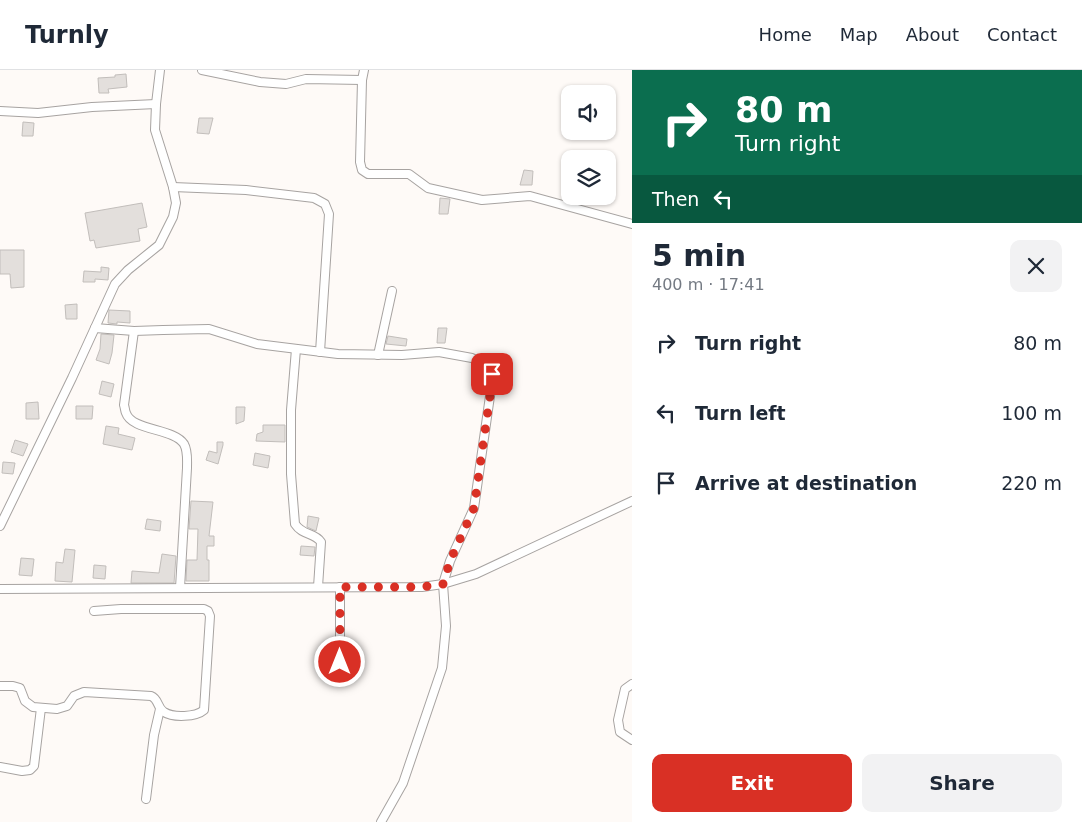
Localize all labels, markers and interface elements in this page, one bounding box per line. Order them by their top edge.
text: Turnly [25,21,109,49]
text: Home [759,24,812,45]
text: Map [840,24,878,45]
text: About [906,24,959,45]
text: Contact [987,24,1057,45]
map controls [561,85,616,205]
button: sound [561,85,616,140]
icon: right [652,90,717,155]
text: 80 m [735,90,832,130]
text: Turn right [735,131,840,156]
button: layers [561,150,616,205]
icon: left [709,185,737,213]
text: Then [652,188,699,210]
text: 5 min [652,238,746,273]
button: close [1010,240,1062,292]
text: 400 m · 17:41 [652,275,765,294]
icon: right [652,329,680,357]
text: Turn right [695,332,801,354]
text: 80 m [1013,332,1062,354]
pin [471,353,513,395]
icon: arrive [478,360,506,388]
icon: left [652,399,680,427]
text: Turn left [695,402,786,424]
text: 100 m [1001,402,1062,424]
icon: arrive [652,469,680,497]
text: Arrive at destination [695,472,917,494]
text: 220 m [1001,472,1062,494]
position arrow [313,635,365,687]
button: Exit [652,754,852,812]
button: Share [862,754,1062,812]

